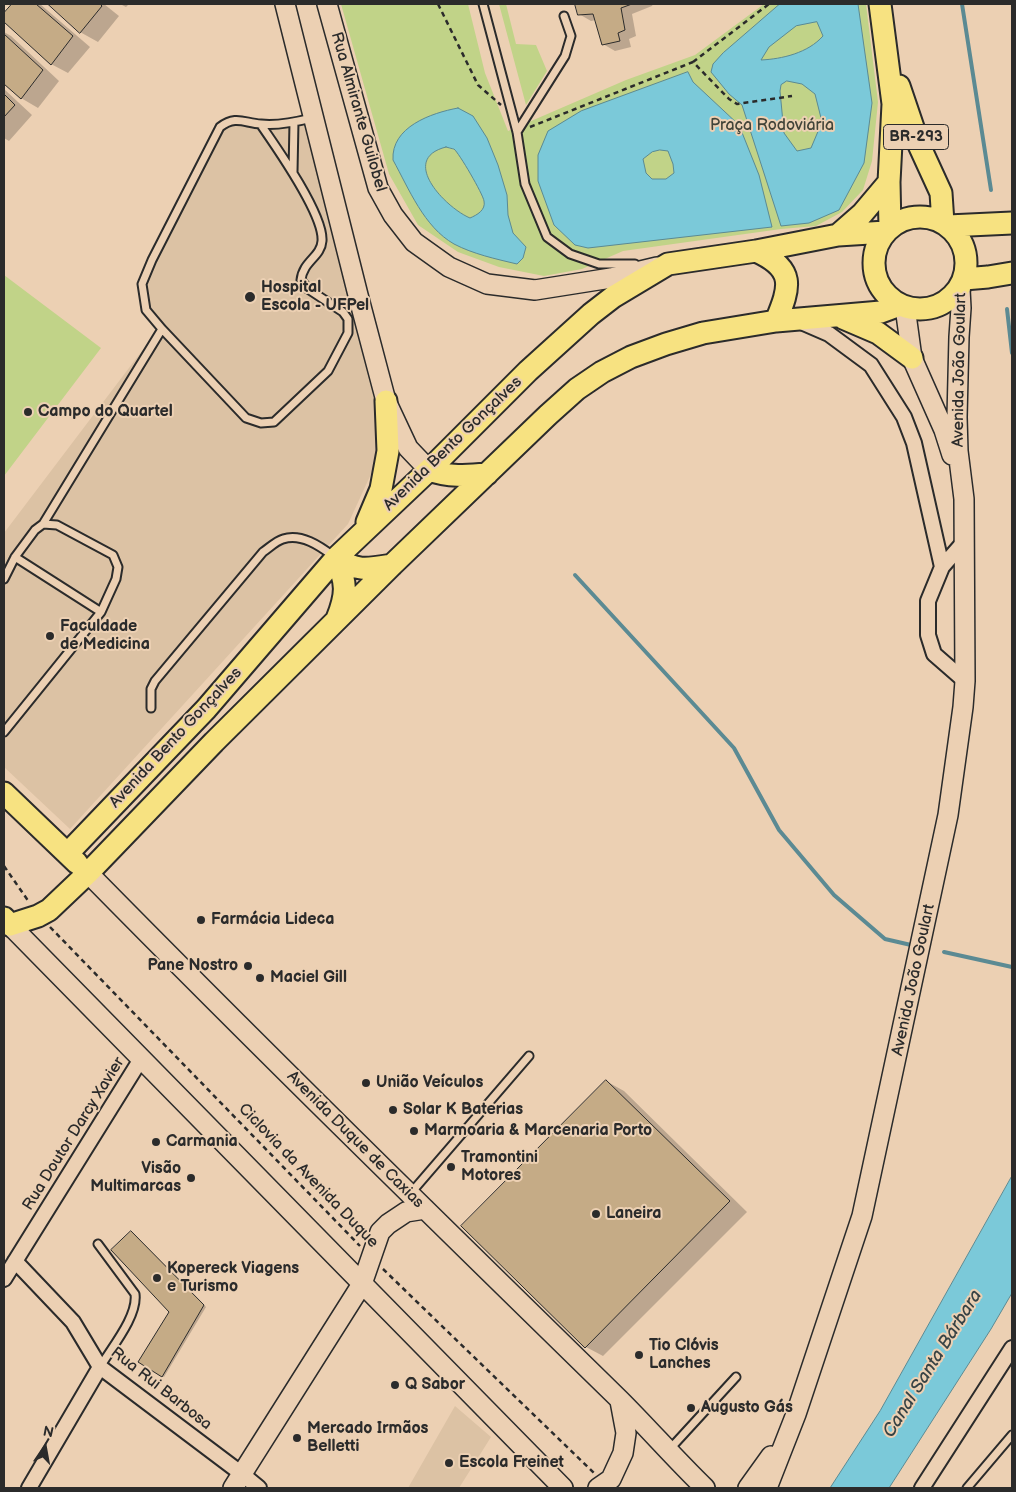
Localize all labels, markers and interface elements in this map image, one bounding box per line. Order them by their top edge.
street label: Rua Almirante Guilobel [326,30,390,194]
park label: Praça Rodoviária [710,116,834,136]
road number: BR-293 [884,124,948,150]
place label: Hospital Escola - UFPel [261,278,369,316]
marker: Hospital Escola - UFPel [243,290,257,304]
street label: Avenida João Goulart [949,293,971,447]
street label: Avenida Bento Gonçalves [380,373,526,515]
place label: Campo do Quartel [38,402,173,422]
marker: Campo do Quartel [22,406,34,418]
place label: Faculdade de Medicina [60,617,150,655]
marker: Faculdade de Medicina [44,630,56,642]
street label: Avenida Bento Gonçalves [106,664,246,812]
street label: Avenida João Goulart [889,902,939,1058]
place label: Farmácia Lideca [211,910,334,930]
marker: Farmácia Lideca [195,914,207,926]
place label: Pane Nostro [148,956,238,976]
marker: Pane Nostro [242,960,254,972]
place label: Maciel Gill [270,968,347,988]
marker: Maciel Gill [254,972,266,984]
street label: Rua Doutor Darcy Xavier [19,1054,129,1214]
street label: Avenida Duque de Caxias [282,1067,428,1213]
place label: União Veículos [376,1073,483,1093]
marker: União Veículos [360,1077,372,1089]
street label: Ciclovia da Avenida Duque [234,1100,382,1252]
place label: Solar K Baterias [403,1100,523,1120]
marker: Solar K Baterias [387,1104,399,1116]
place label: Marmoaria & Marcenaria Porto [424,1121,652,1141]
marker: Marmoaria & Marcenaria Porto [408,1125,420,1137]
place label: Carmania [166,1132,238,1152]
marker: Carmania [150,1136,162,1148]
place label: Tramontini Motores [461,1148,538,1186]
place label: Visão Multimarcas [90,1159,181,1197]
marker: Tramontini Motores [445,1161,457,1173]
marker: Visão Multimarcas [185,1172,197,1184]
place label: Laneira [606,1204,661,1224]
marker: Laneira [590,1208,602,1220]
place label: Kopereck Viagens e Turismo [167,1259,299,1297]
marker: Kopereck Viagens e Turismo [151,1272,163,1284]
water label: Canal Santa Bárbara [879,1286,987,1442]
place label: Tio Clóvis Lanches [649,1336,719,1374]
street label: Rua Rui Barbosa [107,1344,215,1434]
marker: Tio Clóvis Lanches [633,1349,645,1361]
place label: Q Sabor [405,1375,465,1395]
marker: Q Sabor [389,1379,401,1391]
place label: Augusto Gás [701,1398,793,1418]
marker: Augusto Gás [685,1402,697,1414]
place label: Mercado Irmãos Belletti [307,1419,428,1457]
north arrow [20,1422,70,1472]
text: N [41,1422,55,1441]
marker: Mercado Irmãos Belletti [291,1432,303,1444]
place label: Escola Freinet [459,1453,564,1473]
marker: Escola Freinet [443,1457,455,1469]

